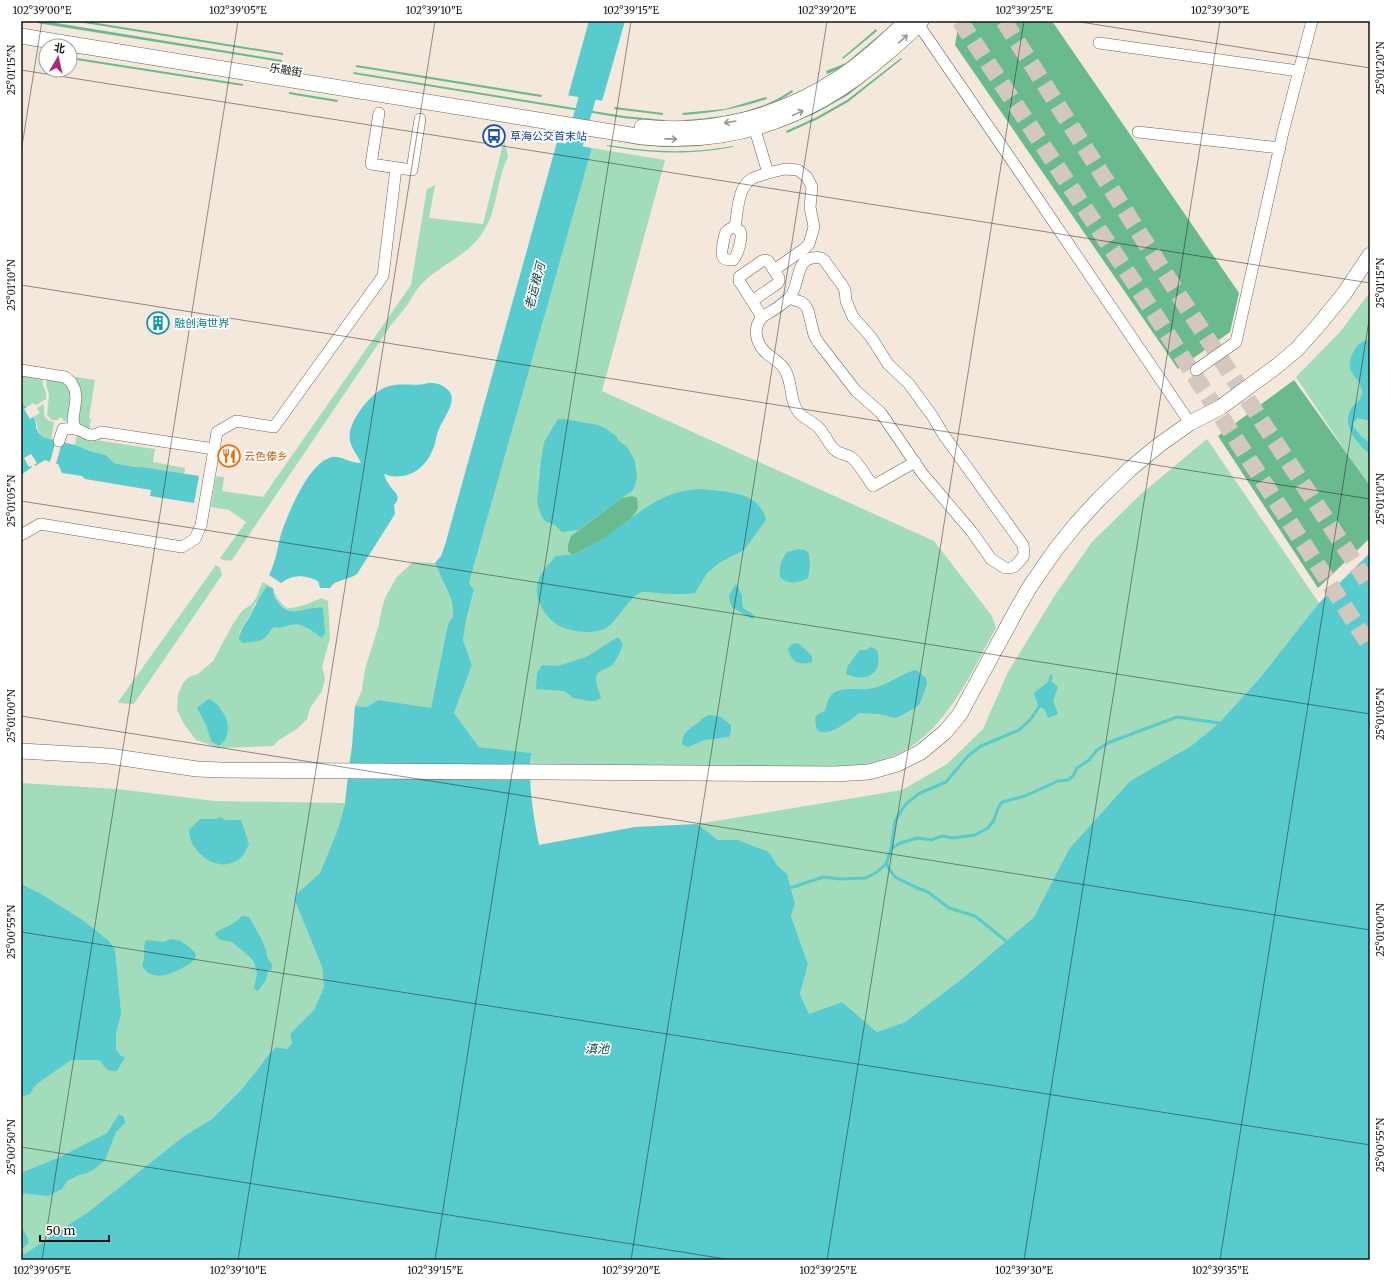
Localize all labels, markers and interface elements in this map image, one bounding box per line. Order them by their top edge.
text: 102°39'00"E [13,4,72,17]
text: 102°39'05"E [209,4,267,17]
text: 102°39'10"E [406,4,463,17]
text: 102°39'15"E [603,4,659,17]
text: 102°39'20"E [798,4,857,17]
text: 102°39'25"E [996,4,1053,17]
text: 102°39'30"E [1191,4,1250,17]
one-way arrow [898,34,909,43]
north arrow [38,38,78,78]
text: 北 [53,40,66,56]
text: 25°01'20"N [1374,41,1387,95]
text: 25°01'15"N [5,44,18,95]
street label: 乐融街 [269,61,303,79]
one-way arrow [791,109,803,116]
one-way arrow [724,119,737,127]
bus stop icon: 草海公交首末站 [481,123,507,149]
place label: 草海公交首末站 [510,129,587,143]
one-way arrow [664,135,677,143]
text: 25°01'15"N [1374,257,1387,308]
text: 25°01'10"N [5,259,18,311]
water label: 老运粮河 [521,259,548,311]
building icon: 融创海世界 [145,310,171,336]
place label: 融创海世界 [174,316,230,330]
restaurant icon: 云色傣乡 [216,443,242,469]
place label: 云色傣乡 [244,449,288,463]
text: 25°01'10"N [1374,473,1387,525]
text: 25°01'05"N [5,475,18,527]
text: 25°01'05"N [1374,688,1387,740]
text: 25°01'00"N [5,689,18,743]
text: 25°01'00"N [1374,903,1387,957]
text: 25°00'55"N [5,905,18,959]
water label: 滇池 [585,1041,610,1056]
text: 25°00'55"N [1374,1118,1387,1172]
text: 25°00'50"N [5,1119,18,1175]
scale bar [40,1217,109,1243]
text: 50 m [46,1223,75,1238]
text: 102°39'05"E [13,1264,71,1277]
text: 102°39'10"E [210,1264,267,1277]
text: 102°39'15"E [407,1264,463,1277]
text: 102°39'20"E [602,1264,661,1277]
text: 102°39'25"E [800,1264,857,1277]
text: 102°39'30"E [995,1264,1054,1277]
text: 102°39'35"E [1192,1264,1249,1277]

